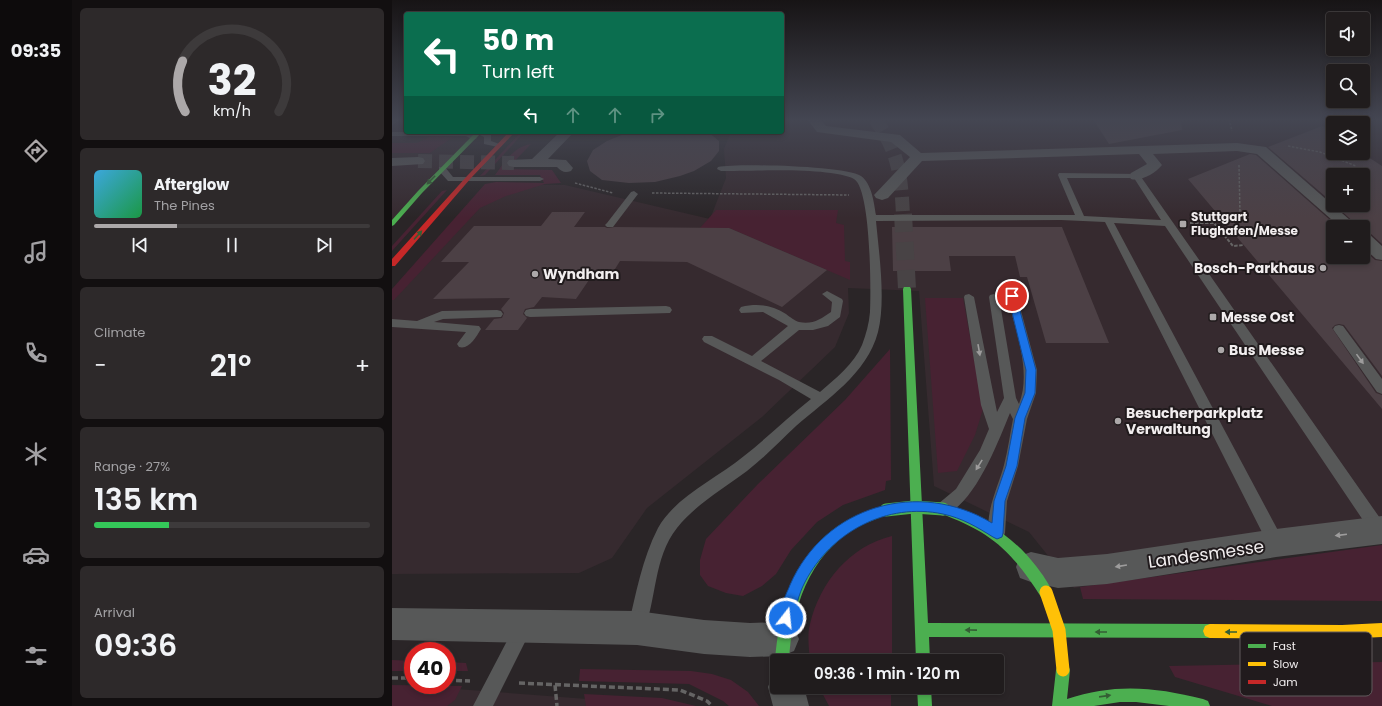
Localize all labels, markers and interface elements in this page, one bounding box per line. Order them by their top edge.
map controls [1326,12,1370,264]
button: sound [1326,12,1370,56]
text: 50 m [482,21,554,60]
icon: left [416,28,468,80]
text: 09:35 [11,38,61,63]
text: 32 [208,51,256,110]
text: Turn left [482,59,554,84]
button: search [1326,64,1370,108]
text: km/h [213,100,251,120]
icon: left [520,104,542,126]
icon: ahead [562,104,584,126]
icon: ahead [604,104,626,126]
icon: right [646,104,668,126]
button: layers [1326,116,1370,160]
icon: directions [22,137,50,165]
button: + [1326,168,1370,212]
text: Afterglow [154,174,229,195]
one-way arrow [427,176,436,185]
text: The Pines [154,196,215,215]
place label: Stuttgart Flughafen/Messe [1191,208,1299,239]
marker: Stuttgart Flughafen/Messe [1178,219,1188,229]
button: − [1326,220,1370,264]
one-way arrow [413,230,422,239]
icon: previous [129,234,151,256]
icon: pause [221,234,243,256]
icon: next [313,234,335,256]
icon: music [22,238,50,266]
place label: Bosch-Parkhaus [1194,258,1315,278]
marker: Bosch-Parkhaus [1318,263,1328,273]
place label: Wyndham [543,264,619,284]
marker: Wyndham [530,269,540,279]
pin [995,279,1029,313]
icon: arrive [1001,285,1023,307]
place label: Messe Ost [1221,307,1295,327]
marker: Messe Ost [1208,312,1218,322]
text: Climate [94,323,145,342]
icon: phone [22,339,50,367]
place label: Bus Messe [1229,340,1305,360]
text: 21° [210,344,251,387]
one-way arrow [976,344,982,356]
marker: Bus Messe [1216,345,1226,355]
text: − [94,350,106,381]
text: + [355,350,370,381]
one-way arrow [1356,353,1365,364]
place label: Besucherparkplatz Verwaltung [1126,403,1263,439]
marker: Besucherparkplatz Verwaltung [1113,416,1123,426]
icon: climate [22,440,50,468]
text: Range · 27% [94,457,170,476]
one-way arrow [975,460,983,470]
text: 135 km [94,478,198,521]
one-way arrow [1334,532,1347,538]
street label: Landesmesse [1146,534,1266,574]
icon: car [22,541,50,569]
one-way arrow [1115,564,1127,570]
position arrow [765,597,807,639]
text: Arrival [94,603,135,622]
text: 09:36 [94,624,177,667]
one-way arrow [964,627,977,633]
one-way arrow [1094,629,1107,635]
one-way arrow [1224,629,1237,635]
legend [1240,632,1372,696]
text: Fast [1273,638,1296,654]
icon: filters [22,642,50,670]
speed limit sign: 40 [404,642,456,694]
text: Slow [1273,656,1298,672]
text: 09:36 · 1 min · 120 m [814,663,960,684]
text: Jam [1273,674,1298,690]
one-way arrow [1099,693,1111,699]

